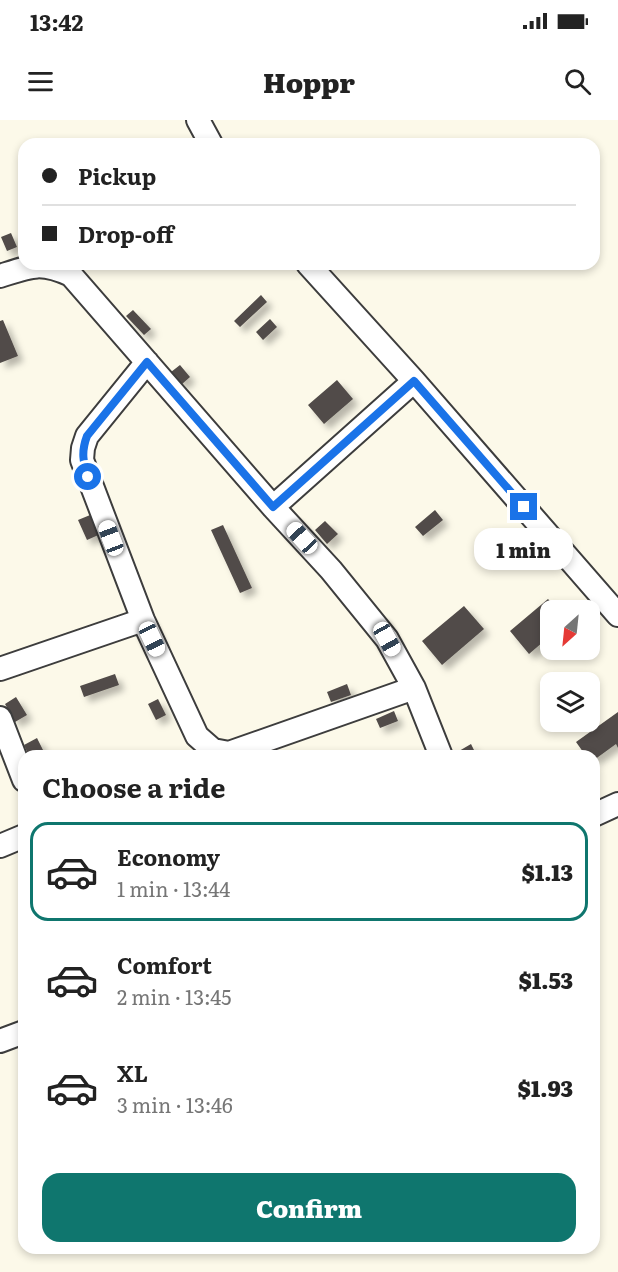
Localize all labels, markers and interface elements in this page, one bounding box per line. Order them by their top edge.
text: 13:42 [30,5,83,38]
text: Hoppr [263,61,355,101]
icon: menu [24,65,57,98]
icon: search [561,65,594,98]
text: Pickup [78,159,156,192]
text: Drop-off [78,217,174,250]
route start [74,463,101,490]
route end [510,493,537,520]
car [96,518,126,558]
car [283,519,321,557]
callout: 1 min [474,528,574,570]
text: 1 min [496,534,551,564]
north arrow [540,600,600,660]
map controls [540,600,600,732]
car [136,619,168,659]
car [370,619,404,659]
button: layers [540,672,600,732]
text: Choose a ride [42,766,225,806]
text: Economy [117,840,220,873]
icon: car [45,845,99,899]
text: $1.13 [521,855,573,888]
text: 1 min · 13:44 [117,873,230,903]
text: Comfort [117,948,212,981]
icon: car [45,953,99,1007]
text: $1.53 [519,963,573,996]
text: 2 min · 13:45 [117,981,232,1011]
text: XL [117,1056,148,1089]
icon: car [45,1061,99,1115]
text: $1.93 [518,1071,573,1104]
text: 3 min · 13:46 [117,1089,233,1119]
button: Confirm [42,1173,576,1242]

